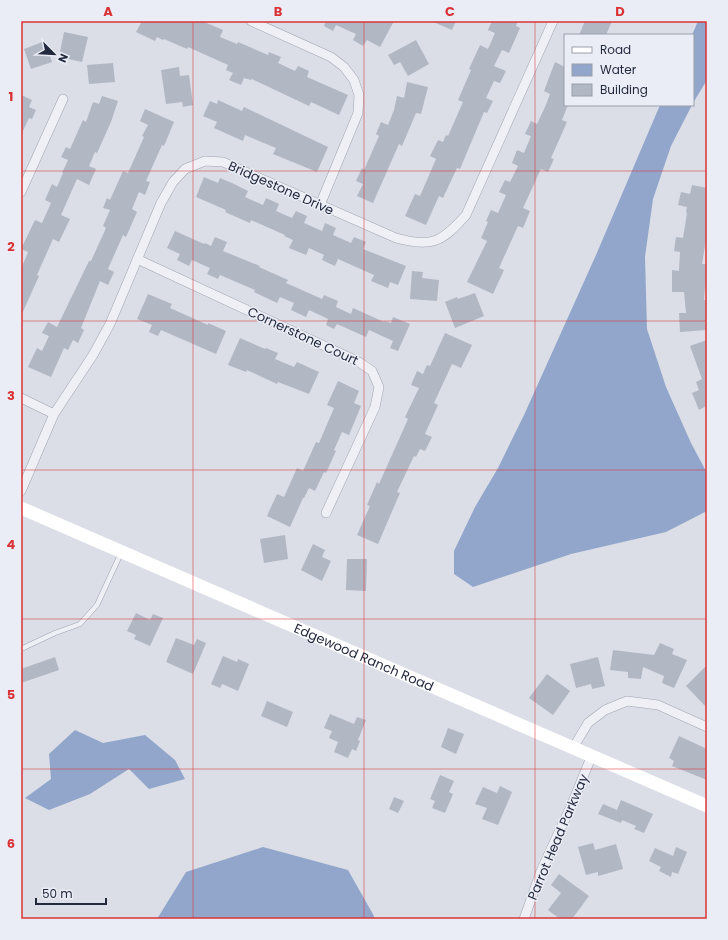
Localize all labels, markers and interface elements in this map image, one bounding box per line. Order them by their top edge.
text: A [103,2,113,21]
text: B [274,2,283,21]
text: C [445,2,455,21]
text: D [615,2,625,21]
north arrow [34,34,74,74]
legend [564,34,694,106]
text: Road [600,41,631,58]
text: N [54,51,72,65]
text: Water [600,61,637,78]
text: Building [600,81,648,98]
text: 1 [9,87,13,106]
street label: Bridgestone Drive [225,156,337,220]
text: 2 [7,237,15,256]
street label: Cornerstone Court [244,302,362,370]
text: 3 [7,386,15,405]
text: 4 [7,535,16,554]
street label: Edgewood Ranch Road [291,618,437,696]
text: 5 [7,685,15,704]
street label: Parrot Head Parkway [523,770,593,903]
text: 6 [7,834,15,853]
scale bar [36,880,106,906]
text: 50 m [42,885,73,902]

